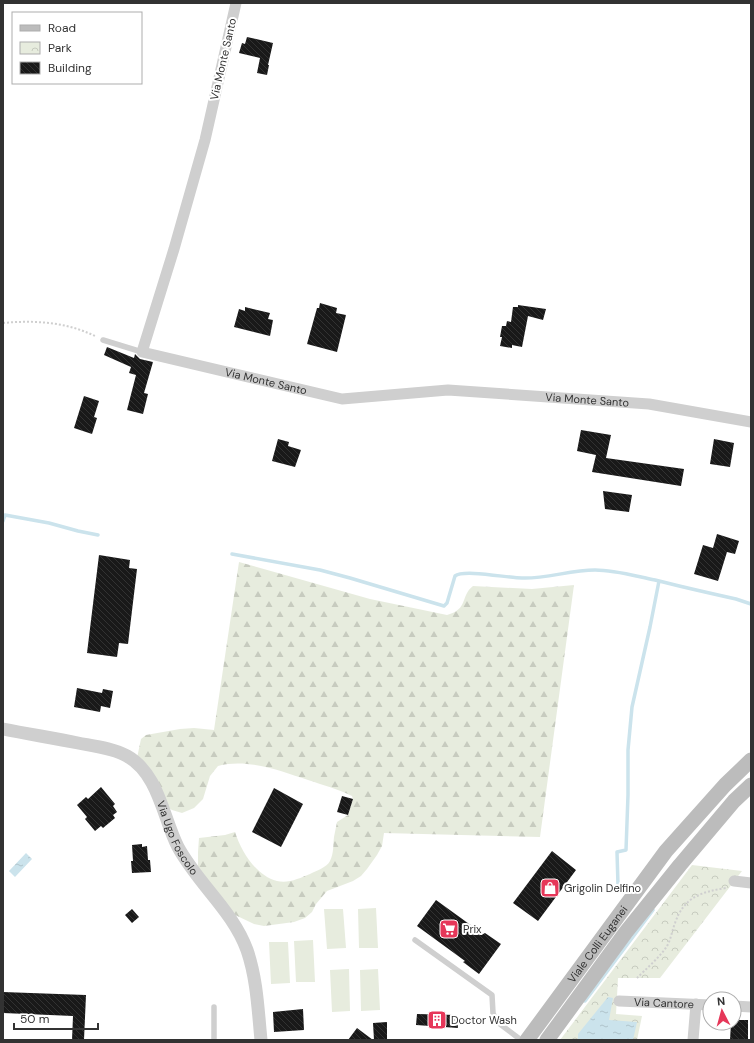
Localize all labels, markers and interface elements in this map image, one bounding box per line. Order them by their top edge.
legend [12,12,142,84]
street label: Via Monte Santo [207,17,239,101]
text: Road [48,20,76,36]
text: Park [48,40,72,56]
text: Building [48,60,92,76]
street label: Via Monte Santo [224,365,308,398]
street label: Via Monte Santo [545,390,629,410]
street label: Via Ugo Foscolo [154,799,201,878]
shop icon: Grigolin Delfino [539,877,561,899]
place label: Grigolin Delfino [564,881,641,895]
street label: Viale Colli Euganei [564,903,631,986]
supermarket icon: Prix [438,918,460,940]
place label: Prix [463,922,482,936]
north arrow [702,991,742,1031]
text: N [716,994,726,1008]
street label: Via Cantore [634,995,694,1011]
scale bar [14,1005,98,1031]
building icon: Doctor Wash [426,1009,448,1031]
text: 50 m [20,1011,49,1027]
place label: Doctor Wash [451,1013,517,1027]

